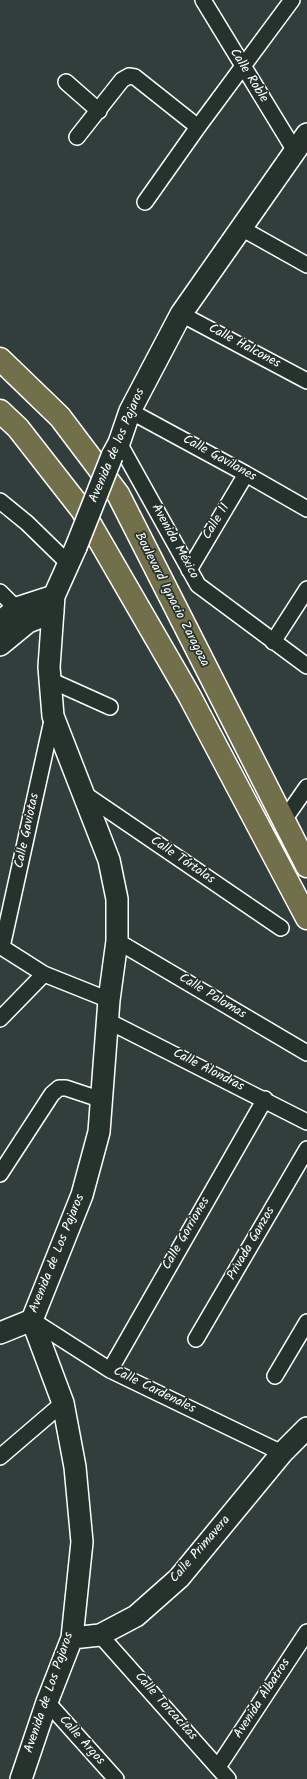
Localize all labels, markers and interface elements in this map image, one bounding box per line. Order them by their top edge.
street label: Calle Roble [225,46,271,106]
street label: Calle Halcones [205,321,283,373]
street label: Avenida de los Pajaros [87,386,149,506]
street label: Calle Gavilanes [180,432,258,486]
street label: Calle 11 [200,501,234,543]
street label: Avenida México [147,502,201,582]
street label: Boulevard Ignacio Zaragoza [130,530,212,670]
street label: Calle Gaviotas [12,792,44,870]
street label: Calle Tórtolas [147,834,217,888]
street label: Calle Palomas [176,971,248,1023]
street label: Calle Alondras [170,1046,246,1096]
street label: Avenida de Los Pajaros [27,1192,89,1316]
street label: Calle Gorriones [160,1195,214,1273]
street label: Privada Ganzos [225,1205,279,1283]
street label: Calle Cardenales [110,1364,198,1418]
street label: Calle Primavera [168,1513,234,1587]
street label: Avenida de Los Pajaros [22,1631,78,1755]
street label: Avenida Albatros [231,1656,295,1742]
street label: Calle Torcacitas [130,1670,200,1744]
street label: Calle Argos [55,1713,107,1769]

